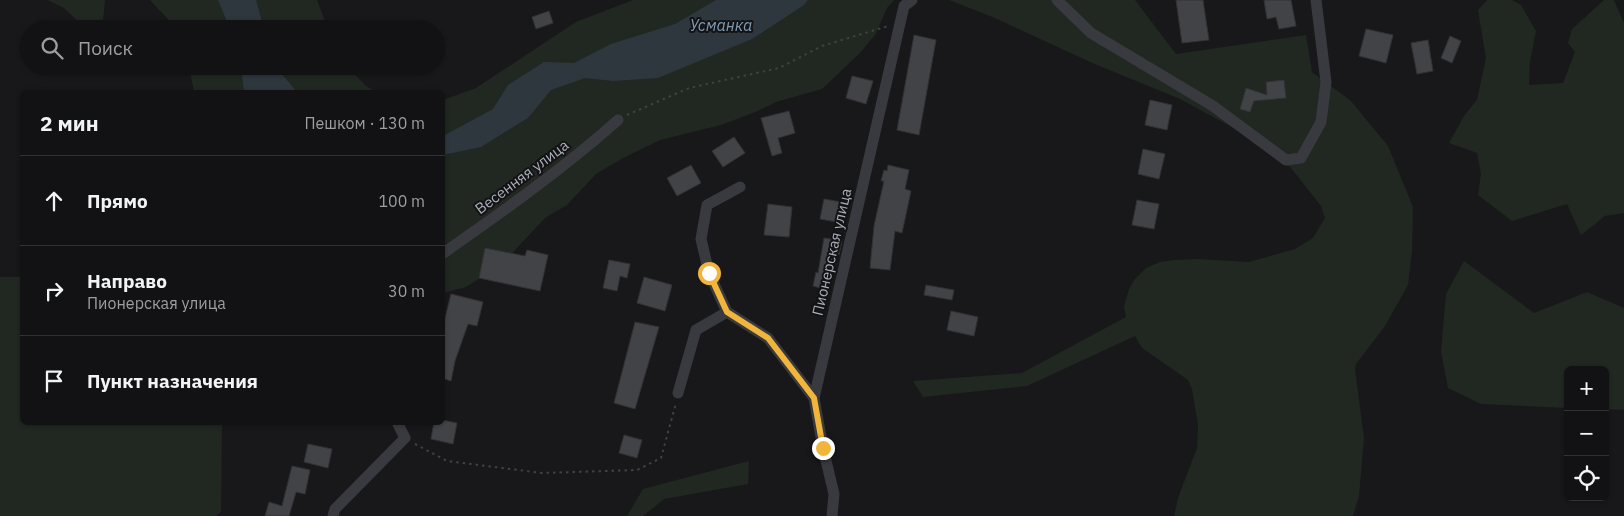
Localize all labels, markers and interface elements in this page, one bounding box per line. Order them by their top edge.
water label: Усманка [690,15,752,35]
search box [20,20,445,75]
icon: search [38,34,66,62]
text: Поиск [78,36,133,60]
text: 2 мин [40,109,99,137]
text: Пешком · 130 m [304,113,425,133]
street label: Весенняя улица [471,135,572,218]
street label: Пионерская улица [808,186,855,317]
icon: ahead [40,187,68,215]
text: Прямо [87,189,148,213]
text: 100 m [378,191,425,211]
route start [698,262,721,285]
text: Направо [87,269,167,293]
icon: right [40,277,68,305]
text: 30 m [388,281,425,301]
text: Пионерская улица [87,293,226,313]
map controls [1564,366,1609,501]
button: + [1564,366,1609,411]
icon: arrive [40,367,68,395]
text: Пункт назначения [87,369,258,393]
button: − [1564,411,1609,456]
route end [812,437,835,460]
button: locate [1564,456,1609,501]

